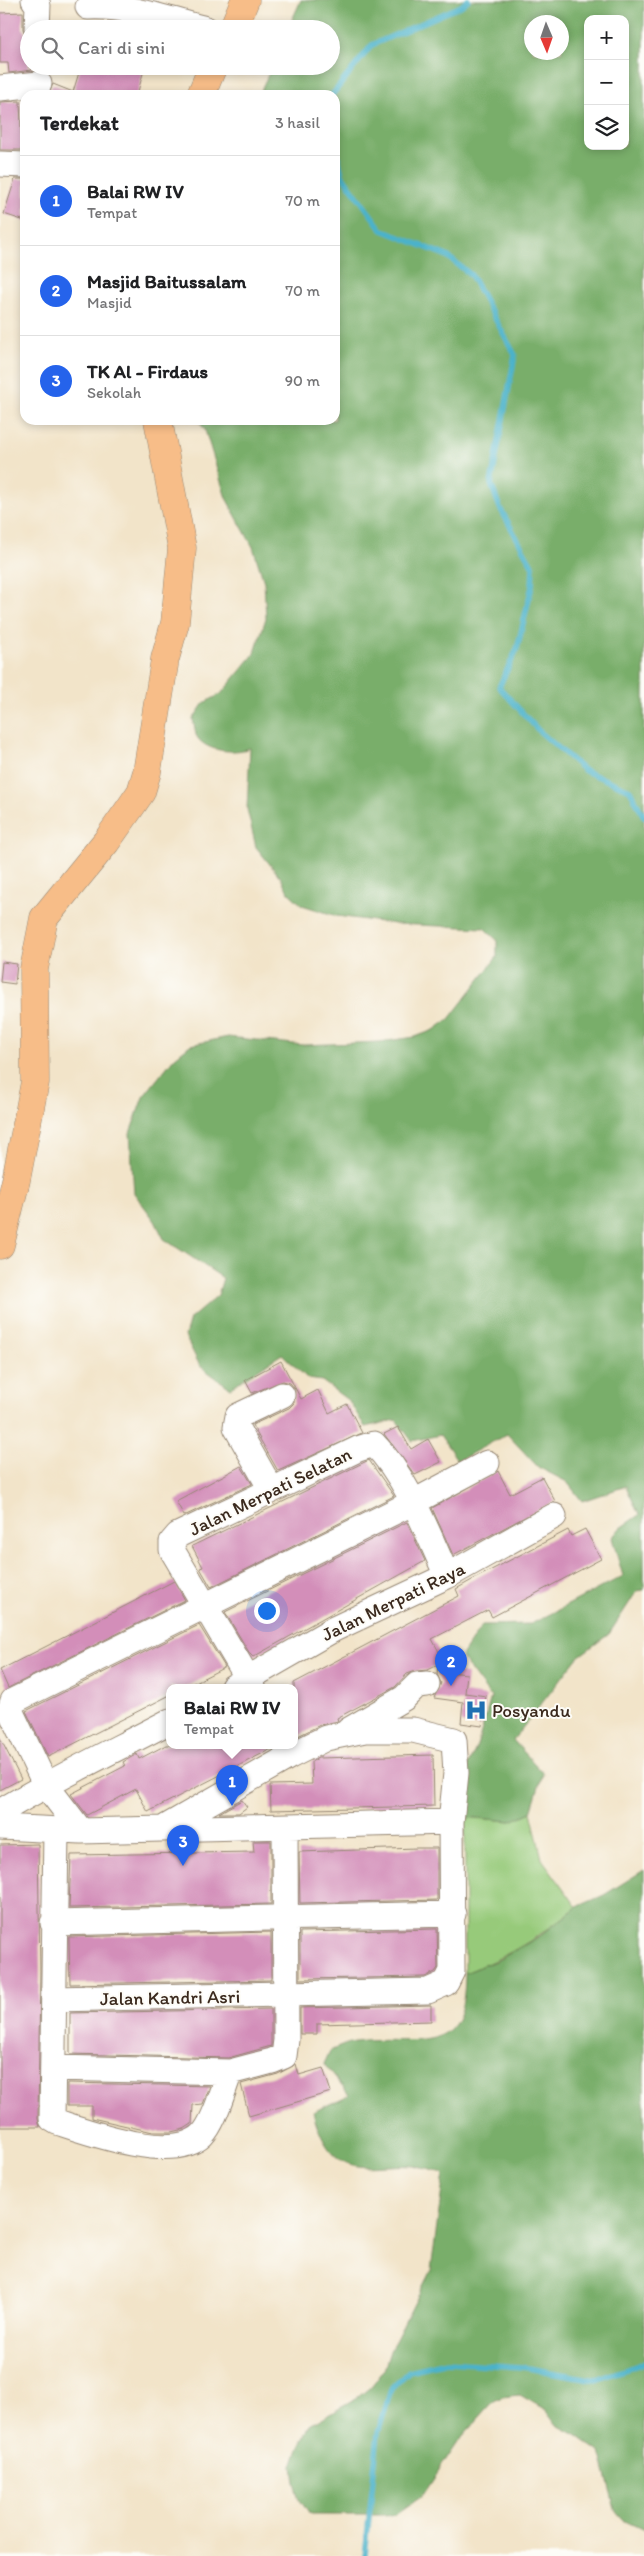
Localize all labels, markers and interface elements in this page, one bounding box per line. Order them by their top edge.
north arrow [524,15,569,60]
map controls [584,15,629,150]
button: + [584,15,629,60]
search box [20,20,340,75]
icon: search [38,34,66,62]
text: Cari di sini [78,36,165,59]
button: − [584,60,629,105]
button: layers [584,105,629,150]
text: Terdekat [40,110,119,135]
text: 3 hasil [275,113,320,132]
text: Balai RW IV [87,180,184,203]
text: 1 [52,191,60,210]
text: 70 m [285,191,320,210]
text: Tempat [87,203,137,222]
text: Masjid Baitussalam [87,270,246,293]
text: 2 [52,281,60,300]
text: 70 m [285,281,320,300]
text: Masjid [87,293,132,312]
text: TK Al - Firdaus [87,360,208,383]
text: 3 [52,371,60,390]
text: 90 m [285,371,320,390]
text: Sekolah [87,383,141,402]
street label: Jalan Merpati Selatan [185,1442,355,1541]
street label: Jalan Merpati Raya [318,1557,469,1646]
your location [254,1598,280,1624]
pin: 2 [435,1645,467,1686]
popup [166,1684,298,1749]
text: Balai RW IV [184,1696,280,1719]
hospital icon: Posyandu [463,1697,489,1723]
place label: Posyandu [492,1699,571,1722]
text: Tempat [184,1719,234,1738]
pin: 1 [216,1765,248,1806]
pin: 3 [167,1825,199,1866]
street label: Jalan Kandri Asri [100,1985,240,2010]

